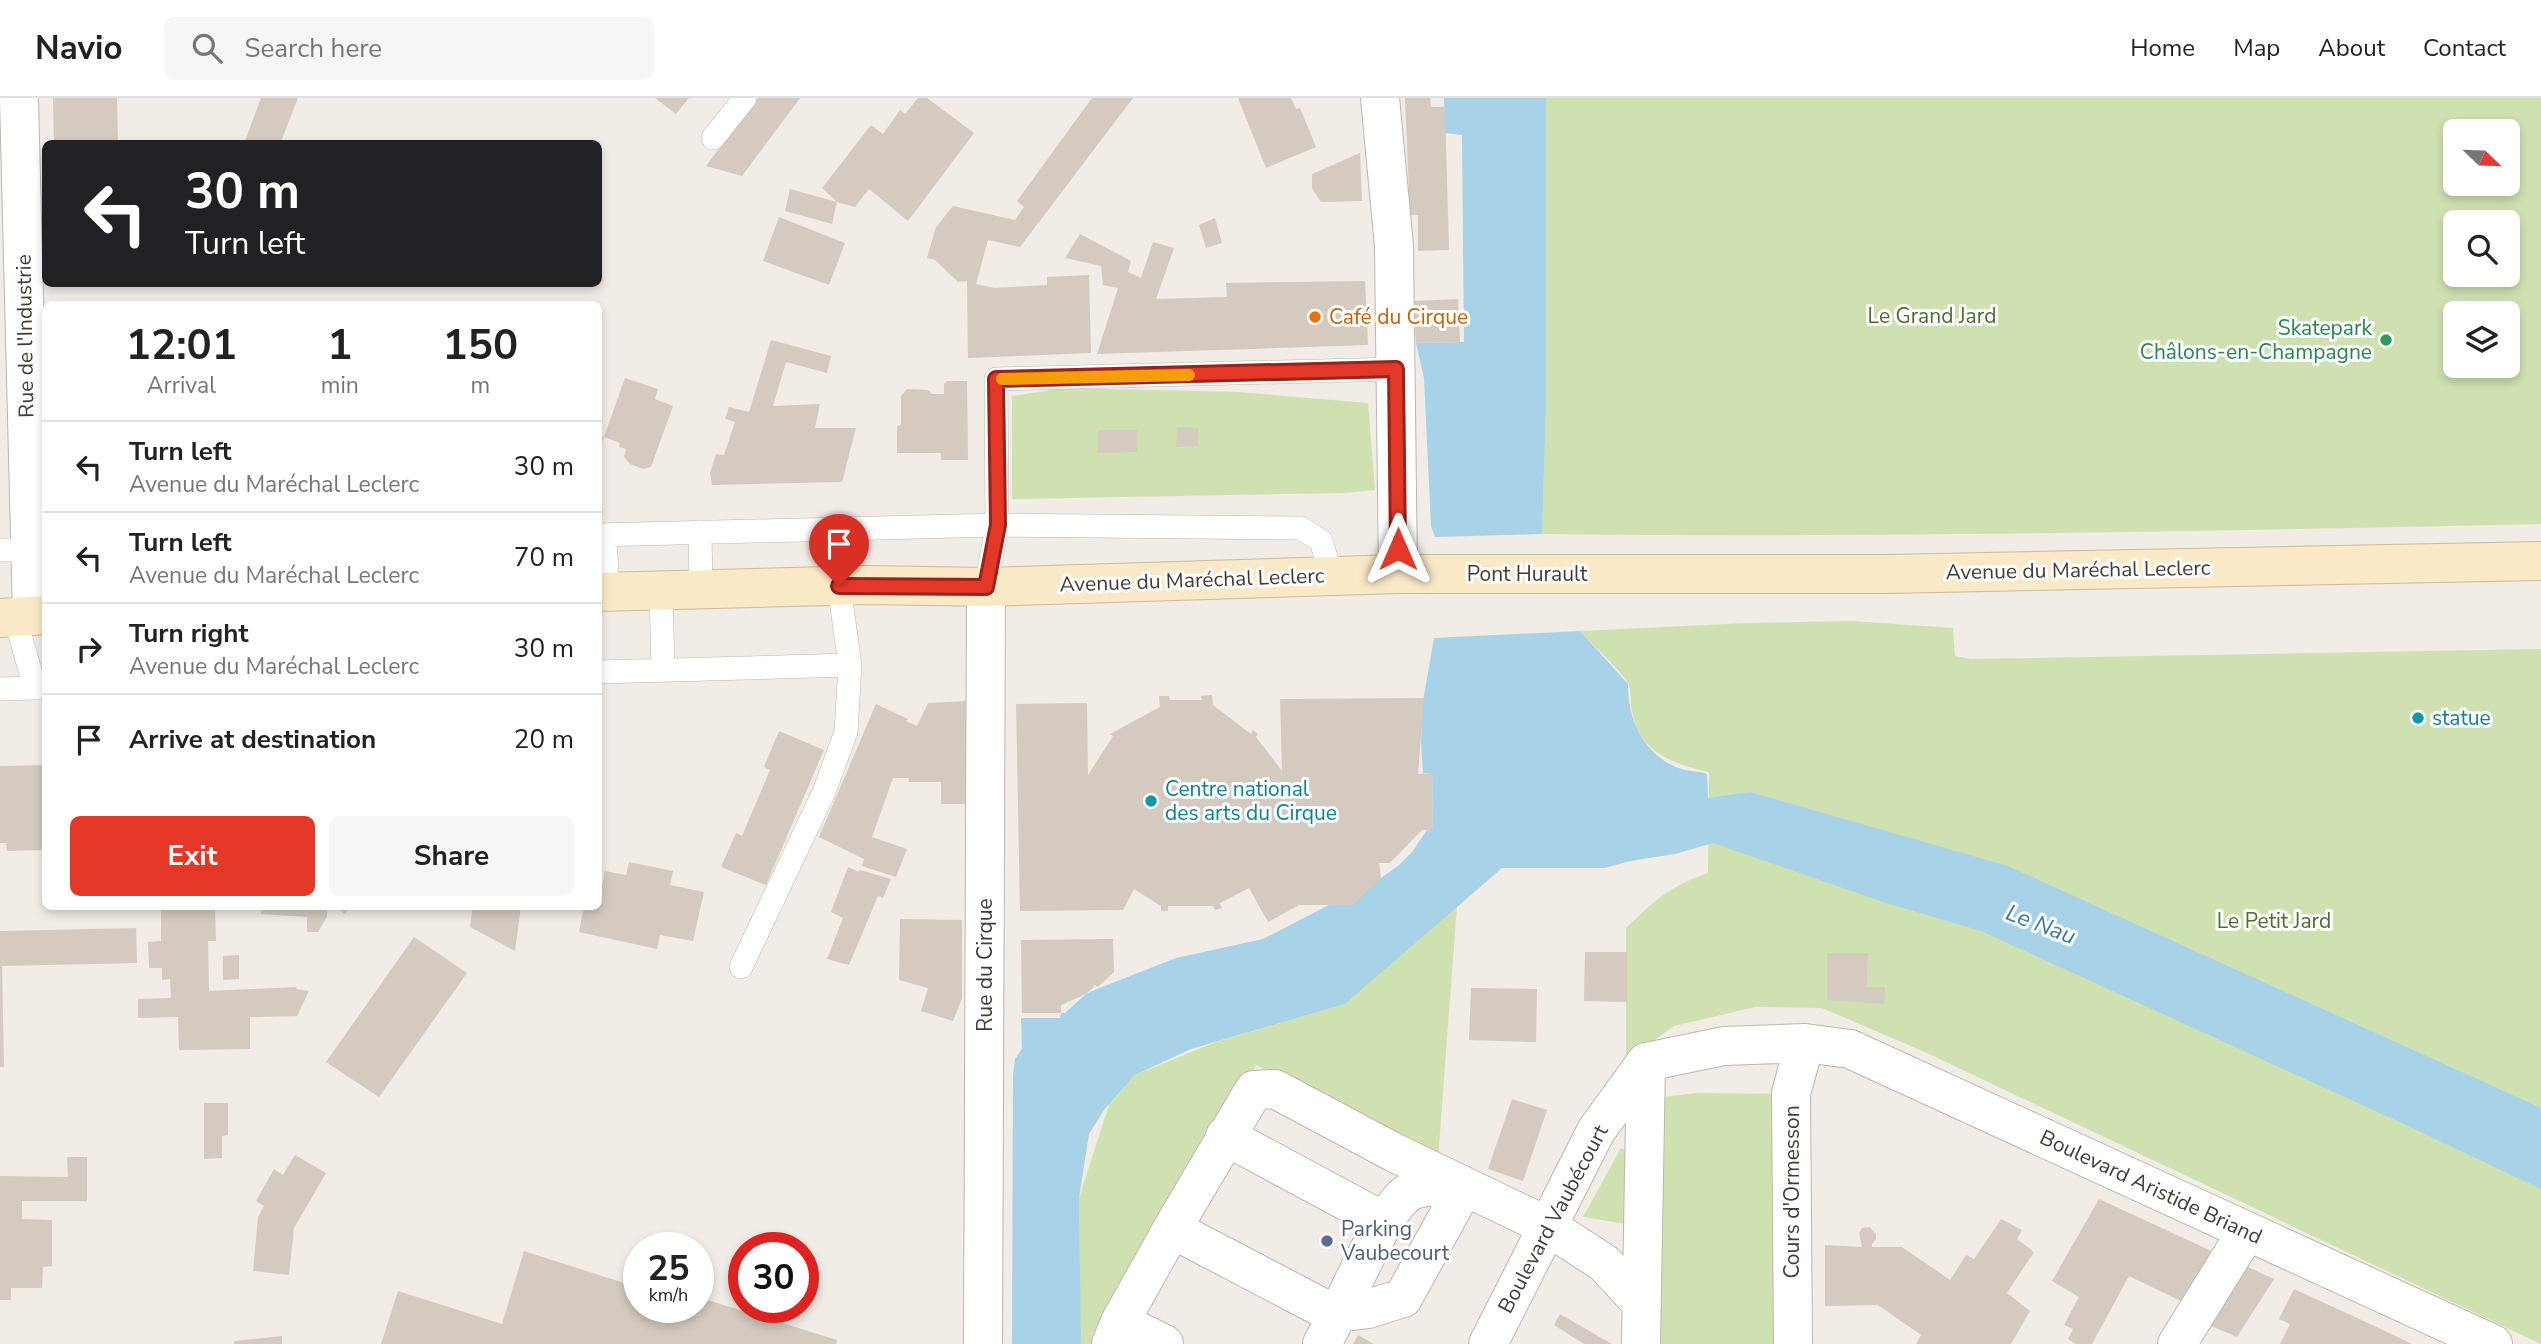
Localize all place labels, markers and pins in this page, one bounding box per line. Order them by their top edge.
place label: Café du Cirque [1329,303,1468,331]
marker: Café du Cirque [1307,309,1323,325]
place label: Skatepark Châlons-en-Champagne [2140,314,2372,366]
marker: Skatepark Châlons-en-Champagne [2378,332,2394,348]
pin [809,514,869,586]
place label: statue [2432,704,2491,732]
marker: statue [2410,710,2426,726]
place label: Centre national des arts du Cirque [1165,775,1337,827]
marker: Centre national des arts du Cirque [1143,793,1159,809]
place label: Parking Vaubecourt [1340,1215,1450,1267]
marker: Parking Vaubecourt [1319,1233,1335,1249]

